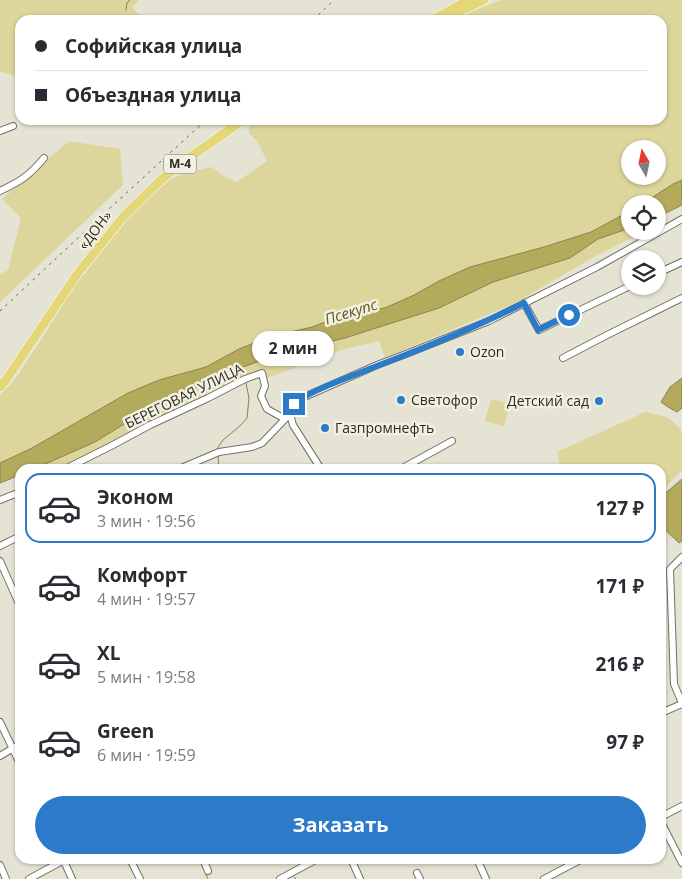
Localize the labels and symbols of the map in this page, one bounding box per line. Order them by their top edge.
north arrow [621,140,666,185]
road number: М-4 [164,154,196,173]
street label: «ДОН» [73,206,116,253]
water label: Псекупс [322,294,380,328]
route start [558,304,580,326]
callout: 2 мин [253,332,335,366]
place label: Ozon [470,342,504,361]
marker: Ozon [454,346,466,358]
street label: БЕРЕГОВАЯ УЛИЦА [121,359,246,432]
place label: Светофор [411,390,478,409]
place label: Детский сад [507,391,589,410]
route end [283,393,305,415]
marker: Светофор [395,394,407,406]
marker: Детский сад [593,395,605,407]
place label: Газпромнефть [335,418,434,437]
marker: Газпромнефть [319,422,331,434]

